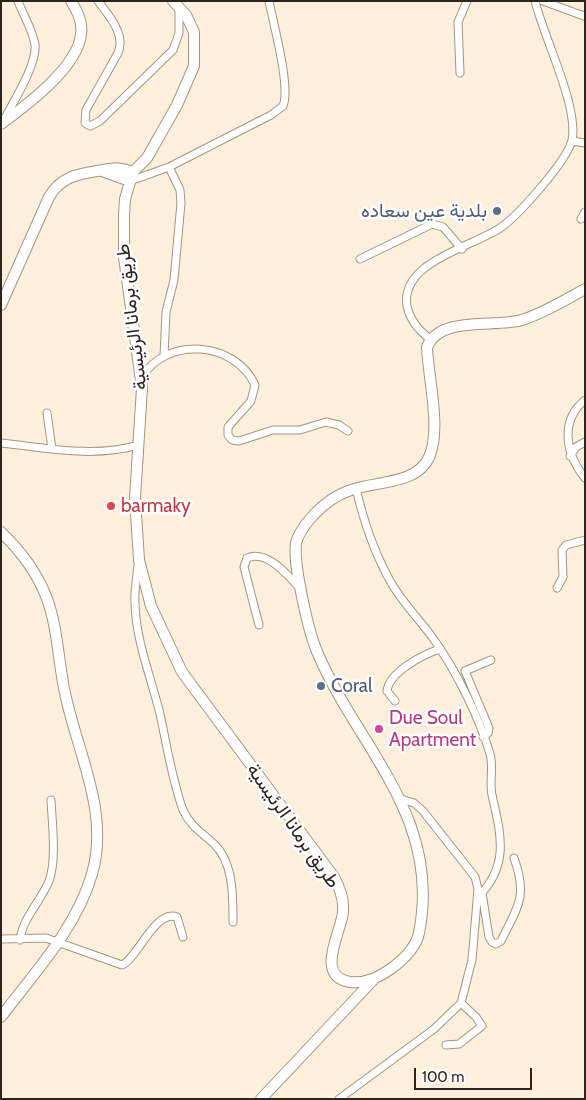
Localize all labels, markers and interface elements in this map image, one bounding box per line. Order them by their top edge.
place label: بلدية عين سعاده [361,200,487,222]
marker: بلدية عين سعاده [491,205,503,217]
street label: طريق برمانا الرئيسية [112,243,152,391]
place label: barmaky [121,495,191,517]
marker: barmaky [105,500,117,512]
place label: Coral [331,675,372,697]
marker: Coral [315,680,327,692]
place label: Due Soul Apartment [389,707,476,751]
marker: Due Soul Apartment [373,723,385,735]
street label: طريق برمانا الرئيسية [241,759,345,893]
scale bar [416,1058,534,1090]
text: 100 m [422,1068,464,1086]

